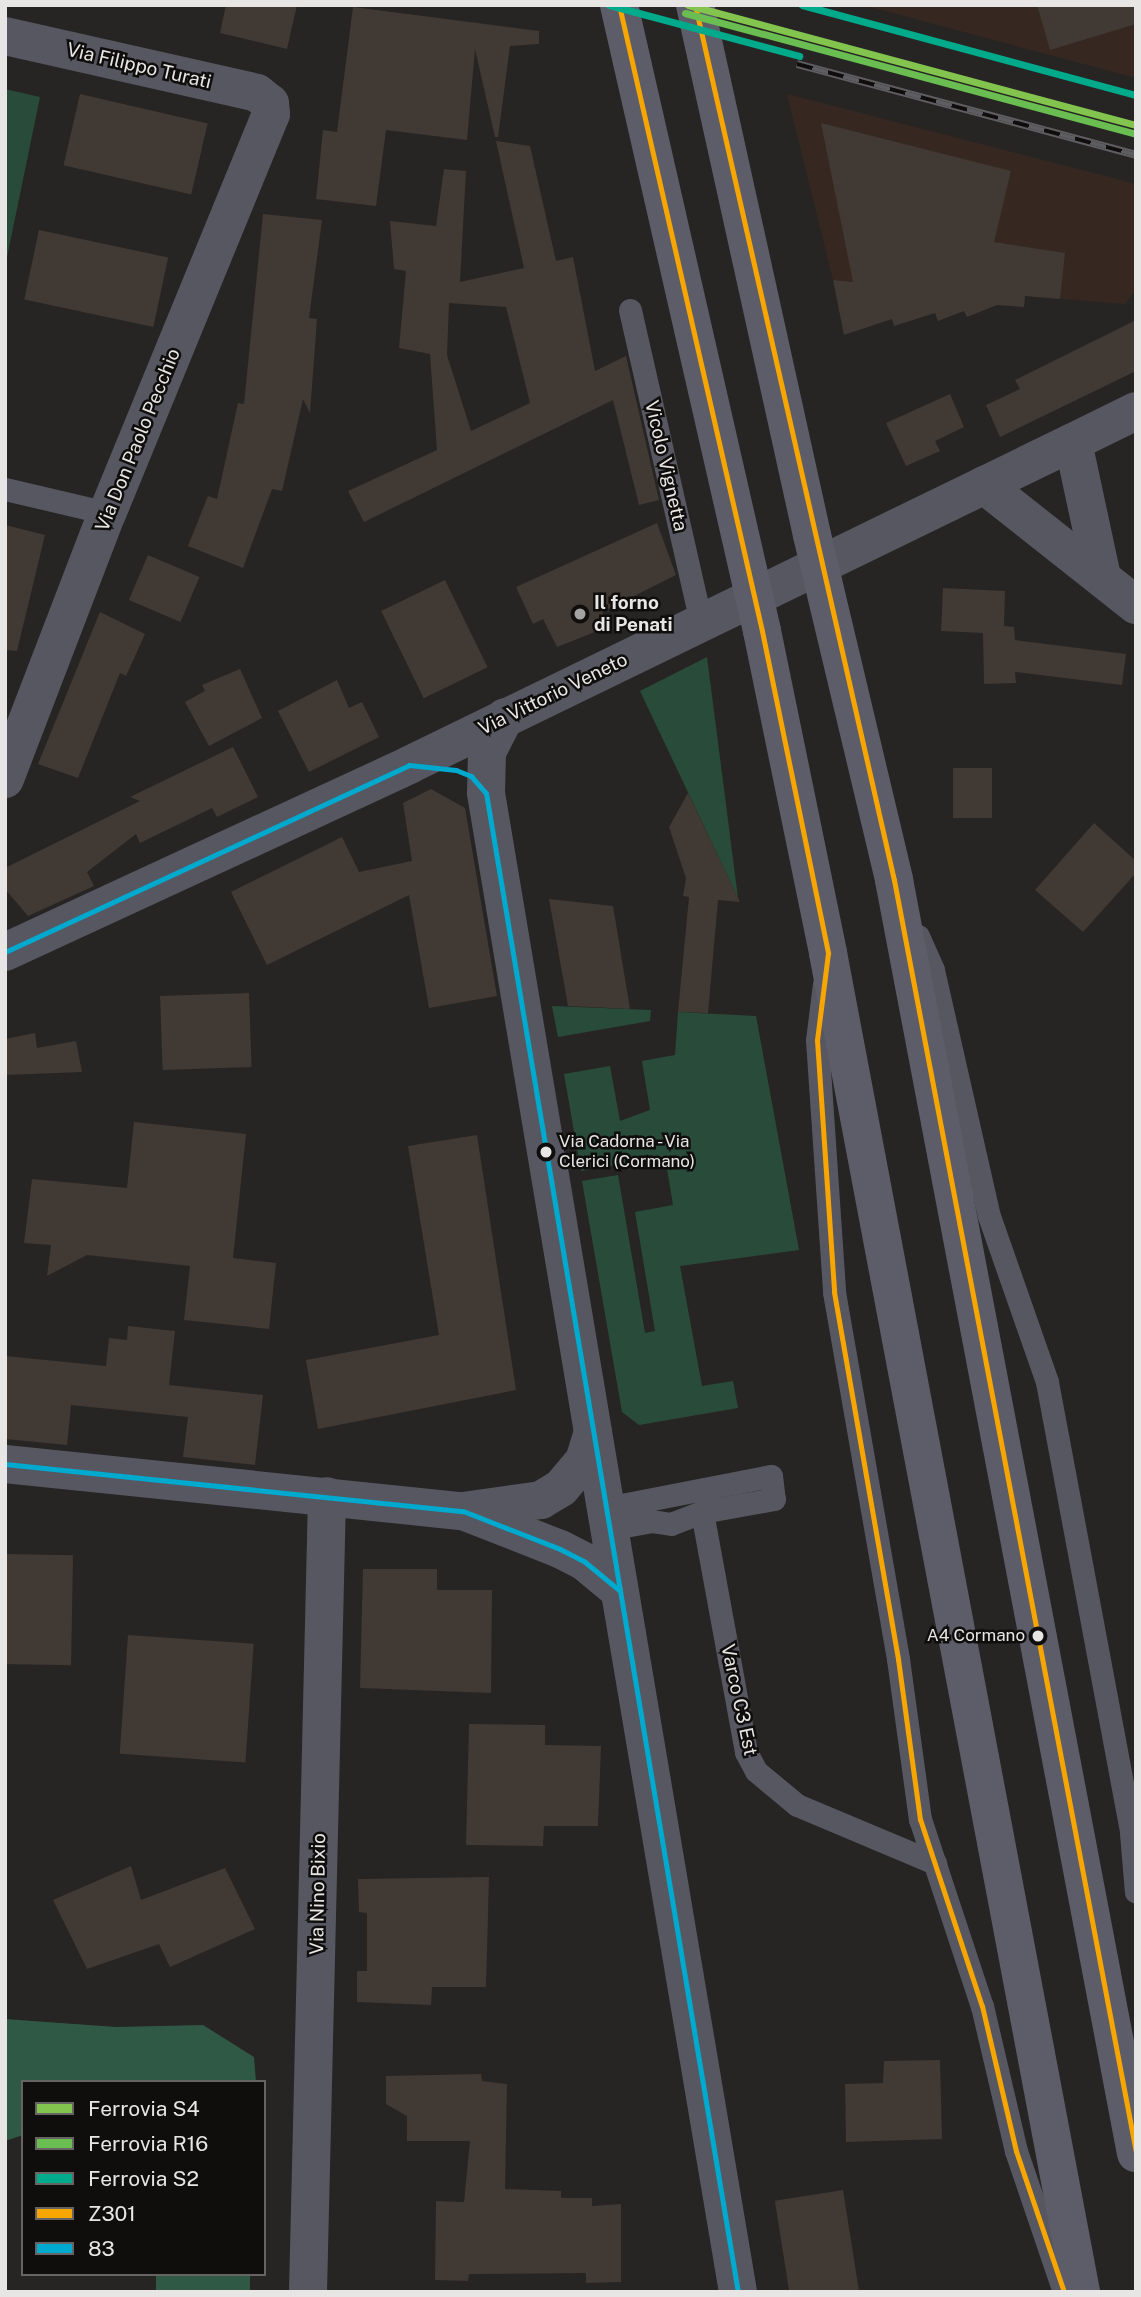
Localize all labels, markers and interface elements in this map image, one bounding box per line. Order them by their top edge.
street label: Via Filippo Turati [64,38,214,94]
street label: Via Don Paolo Pecchio [91,345,185,535]
street label: Vicolo Vignetta [640,398,692,534]
place label: Il forno di Penati [594,592,673,636]
marker: Il forno di Penati [572,606,588,622]
street label: Via Vittorio Veneto [474,648,632,740]
place label: Via Cadorna - Via Clerici (Cormano) [559,1132,695,1172]
marker: Via Cadorna - Via Clerici (Cormano) [539,1145,553,1159]
place label: A4 Cormano [927,1626,1025,1646]
marker: A4 Cormano [1031,1629,1045,1643]
street label: Varco C3 Est [716,1642,762,1758]
street label: Via Nino Bixio [306,1833,330,1955]
legend [21,2080,266,2276]
text: Ferrovia S4 [88,2096,200,2121]
text: Ferrovia R16 [88,2131,208,2156]
text: Ferrovia S2 [88,2166,199,2191]
text: Z301 [88,2201,136,2226]
text: 83 [88,2236,115,2261]

